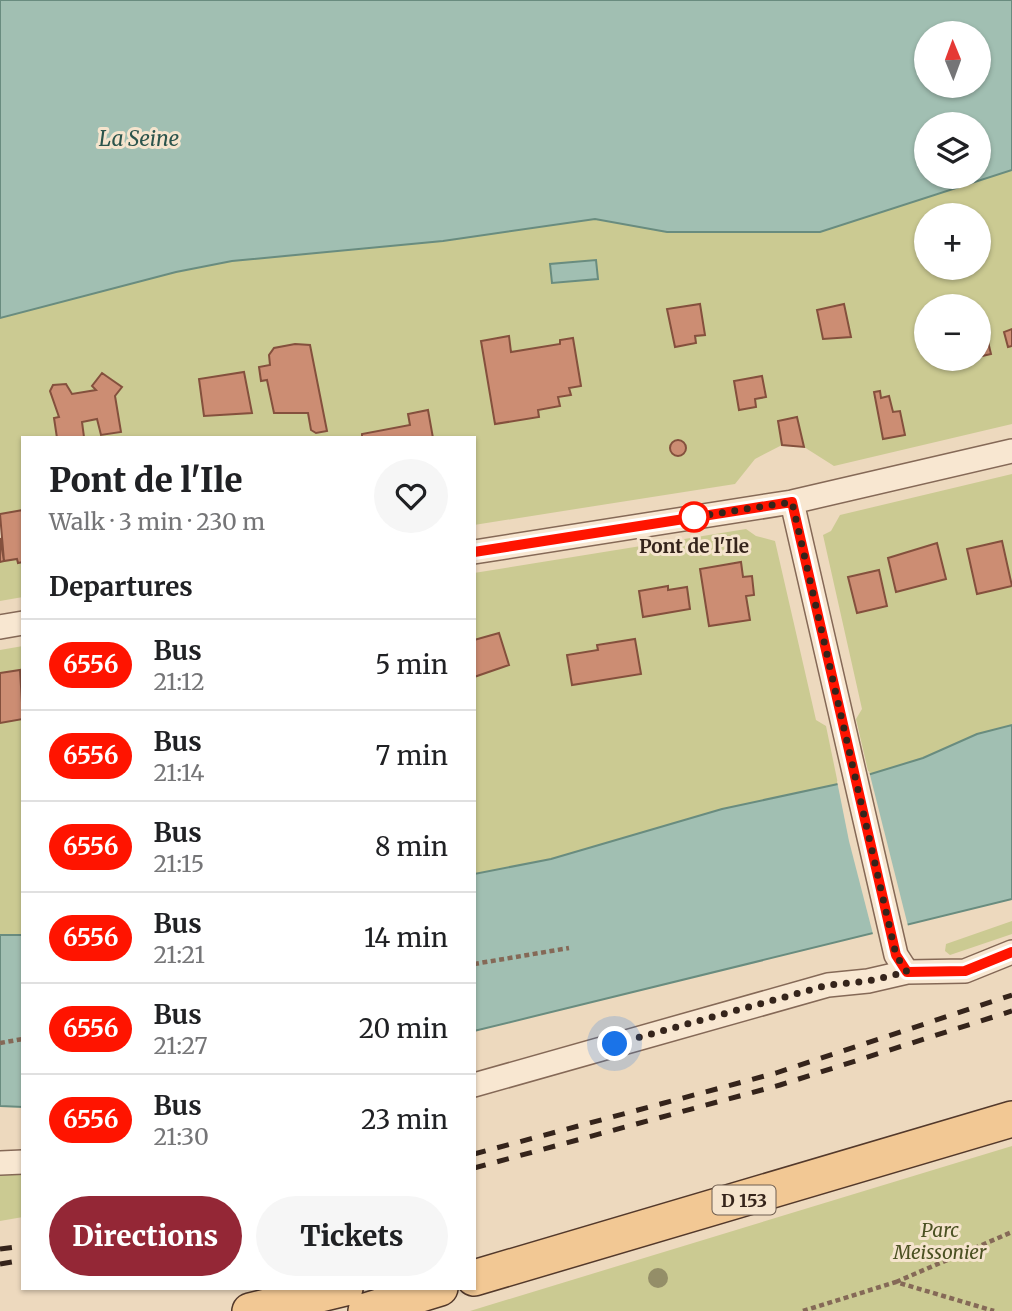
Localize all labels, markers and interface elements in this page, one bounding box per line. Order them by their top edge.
north arrow [914,21,990,98]
map controls [914,21,991,371]
button: layers [914,112,991,189]
water label: La Seine [99,125,179,152]
button: + [914,203,991,280]
button: − [914,294,991,371]
button: heart [374,459,448,533]
text: Pont de l'Ile [49,460,242,501]
marker: Pont de l'Ile [679,502,709,532]
text: Walk · 3 min · 230 m [49,507,265,536]
place label: Pont de l'Ile [639,534,749,558]
text: Departures [49,570,193,603]
text: Bus [153,634,202,667]
text: 5 min [375,648,448,681]
text: 6556 [63,649,118,680]
text: 21:12 [153,667,205,696]
text: Bus [153,725,202,758]
text: 7 min [376,739,448,772]
text: 6556 [63,740,118,771]
text: 21:14 [153,758,204,787]
text: Bus [153,816,202,849]
text: 8 min [375,830,448,863]
text: 6556 [63,831,118,862]
text: 21:15 [153,849,204,878]
text: Bus [153,907,202,940]
text: 14 min [364,921,448,954]
text: 6556 [63,922,118,953]
text: 21:21 [153,940,205,969]
text: Bus [153,998,202,1031]
text: 20 min [359,1012,448,1045]
text: 6556 [63,1013,118,1044]
your location [597,1026,632,1061]
text: 21:27 [153,1031,208,1060]
text: Bus [153,1089,202,1122]
text: 23 min [361,1103,448,1136]
text: 6556 [63,1104,118,1135]
text: 21:30 [153,1122,209,1151]
road number: D 153 [712,1185,776,1214]
button: Directions [49,1196,242,1276]
button: Tickets [256,1196,448,1276]
park label: Parc Meissonier [893,1218,987,1264]

